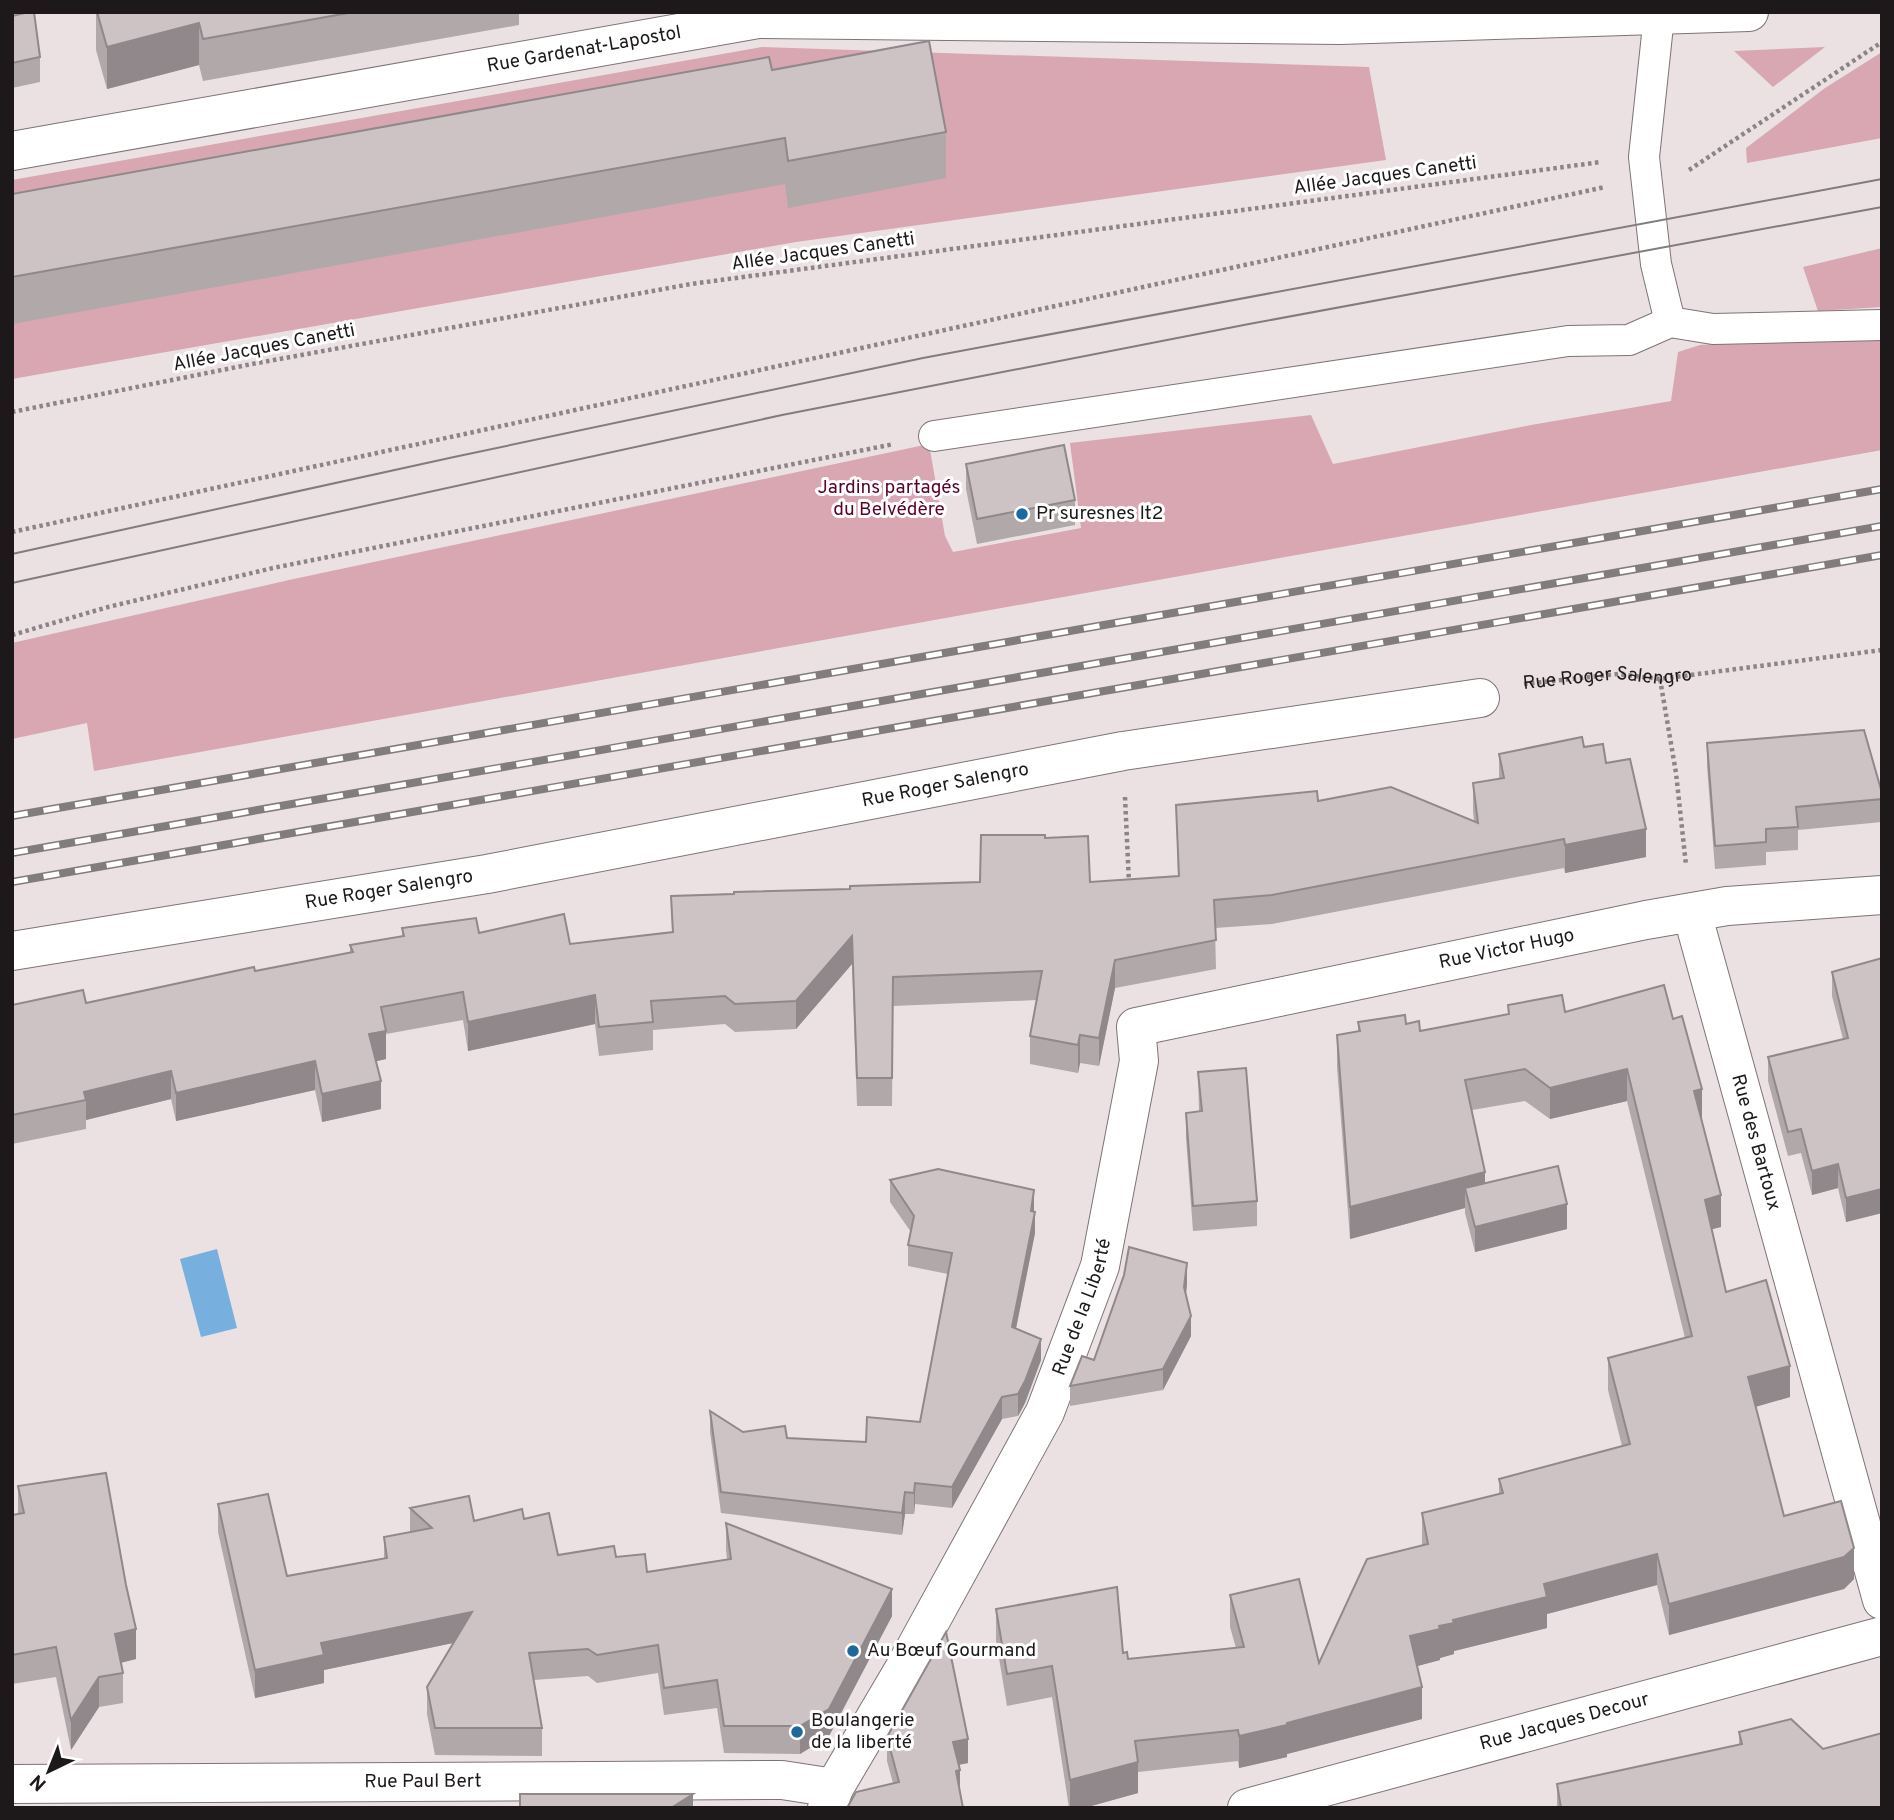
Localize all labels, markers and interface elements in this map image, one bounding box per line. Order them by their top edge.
street label: Rue Gardenat-Lapostol [485,21,683,79]
street label: Allée Jacques Canetti [1292,151,1478,201]
street label: Allée Jacques Canetti [730,227,916,277]
street label: Allée Jacques Canetti [171,319,357,377]
park label: Jardins partagés du Belvédère [817,476,961,522]
place label: Pr suresnes lt2 [1036,502,1163,526]
marker: Pr suresnes lt2 [1014,506,1030,522]
street label: Rue Roger Salengro [1522,662,1693,696]
street label: Rue Roger Salengro [860,757,1031,813]
street label: Rue Roger Salengro [303,864,475,915]
street label: Rue Victor Hugo [1437,923,1577,975]
street label: Rue des Bartoux [1725,1071,1786,1214]
street label: Rue de la Liberté [1048,1237,1117,1379]
place label: Au Bœuf Gourmand [867,1639,1036,1663]
marker: Au Bœuf Gourmand [845,1643,861,1659]
street label: Rue Jacques Decour [1477,1687,1653,1756]
place label: Boulangerie de la liberté [811,1709,915,1755]
marker: Boulangerie de la liberté [789,1724,805,1740]
north arrow [14,1736,84,1806]
text: N [26,1769,52,1795]
street label: Rue Paul Bert [364,1770,482,1794]

